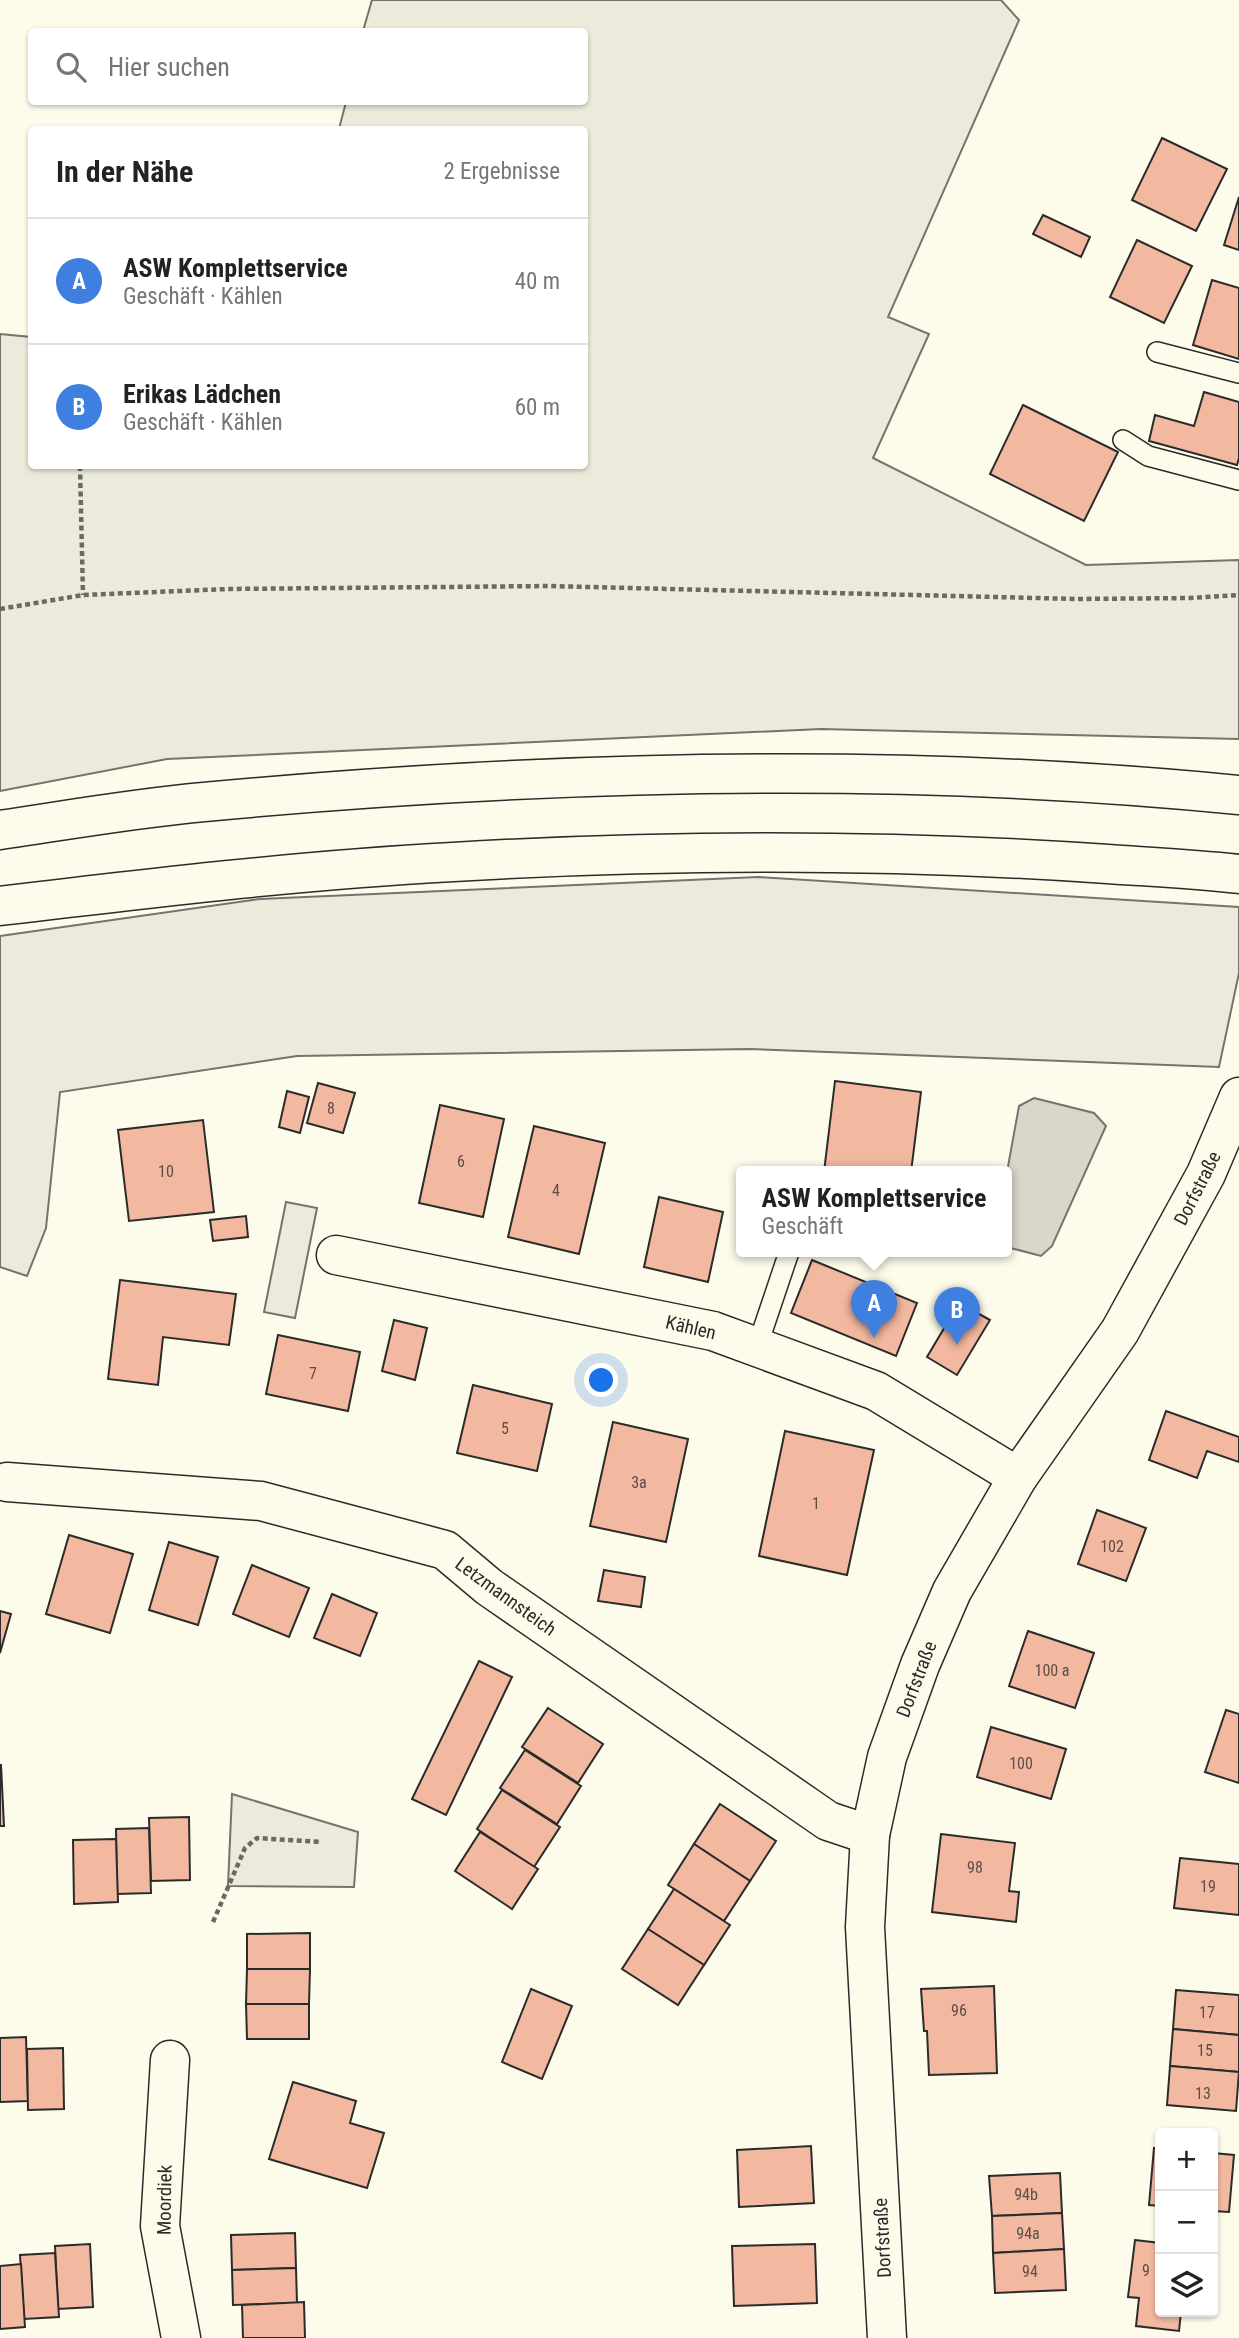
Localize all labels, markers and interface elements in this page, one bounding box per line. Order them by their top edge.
search box [28,28,588,105]
icon: search [52,48,90,86]
text: Hier suchen [108,52,230,82]
text: In der Nähe [56,154,193,189]
text: 2 Ergebnisse [443,158,560,185]
text: ASW Komplettservice [123,253,348,283]
text: A [72,268,86,295]
text: 40 m [515,268,560,295]
text: Geschäft · Kählen [123,283,283,310]
text: Erikas Lädchen [123,379,281,409]
text: B [73,394,85,421]
text: 60 m [515,394,560,421]
text: Geschäft · Kählen [123,409,283,436]
house number: 8 [327,1099,335,1118]
street label: Dorfstraße [1169,1147,1226,1229]
house number: 6 [457,1152,465,1171]
house number: 10 [158,1162,174,1181]
popup [736,1166,1012,1257]
house number: 4 [552,1181,560,1200]
text: ASW Komplettservice [762,1183,986,1213]
text: Geschäft [762,1213,843,1240]
pin: A [851,1280,897,1338]
pin: B [934,1287,980,1345]
street label: Kählen [663,1311,718,1344]
your location [584,1363,618,1397]
house number: 7 [309,1364,317,1383]
house number: 5 [501,1419,509,1438]
house number: 3a [631,1473,647,1492]
house number: 1 [812,1494,820,1513]
house number: 102 [1100,1537,1124,1556]
street label: Letzmannsteich [451,1552,561,1641]
street label: Dorfstraße [891,1638,942,1721]
house number: 100 a [1034,1661,1070,1680]
house number: 100 [1009,1754,1033,1773]
house number: 98 [967,1858,983,1877]
house number: 19 [1200,1877,1216,1896]
house number: 96 [951,2001,967,2020]
house number: 17 [1199,2003,1215,2022]
house number: 15 [1197,2041,1213,2060]
house number: 13 [1195,2084,1211,2103]
map controls [1155,2128,1218,2317]
button: + [1155,2128,1218,2191]
street label: Moordiek [152,2164,177,2235]
house number: 94b [1014,2185,1038,2204]
button: − [1155,2191,1218,2254]
street label: Dorfstraße [869,2197,896,2278]
house number: 94a [1016,2224,1040,2243]
button: layers [1155,2254,1218,2317]
house number: 9 [1142,2261,1150,2280]
house number: 94 [1022,2262,1038,2281]

